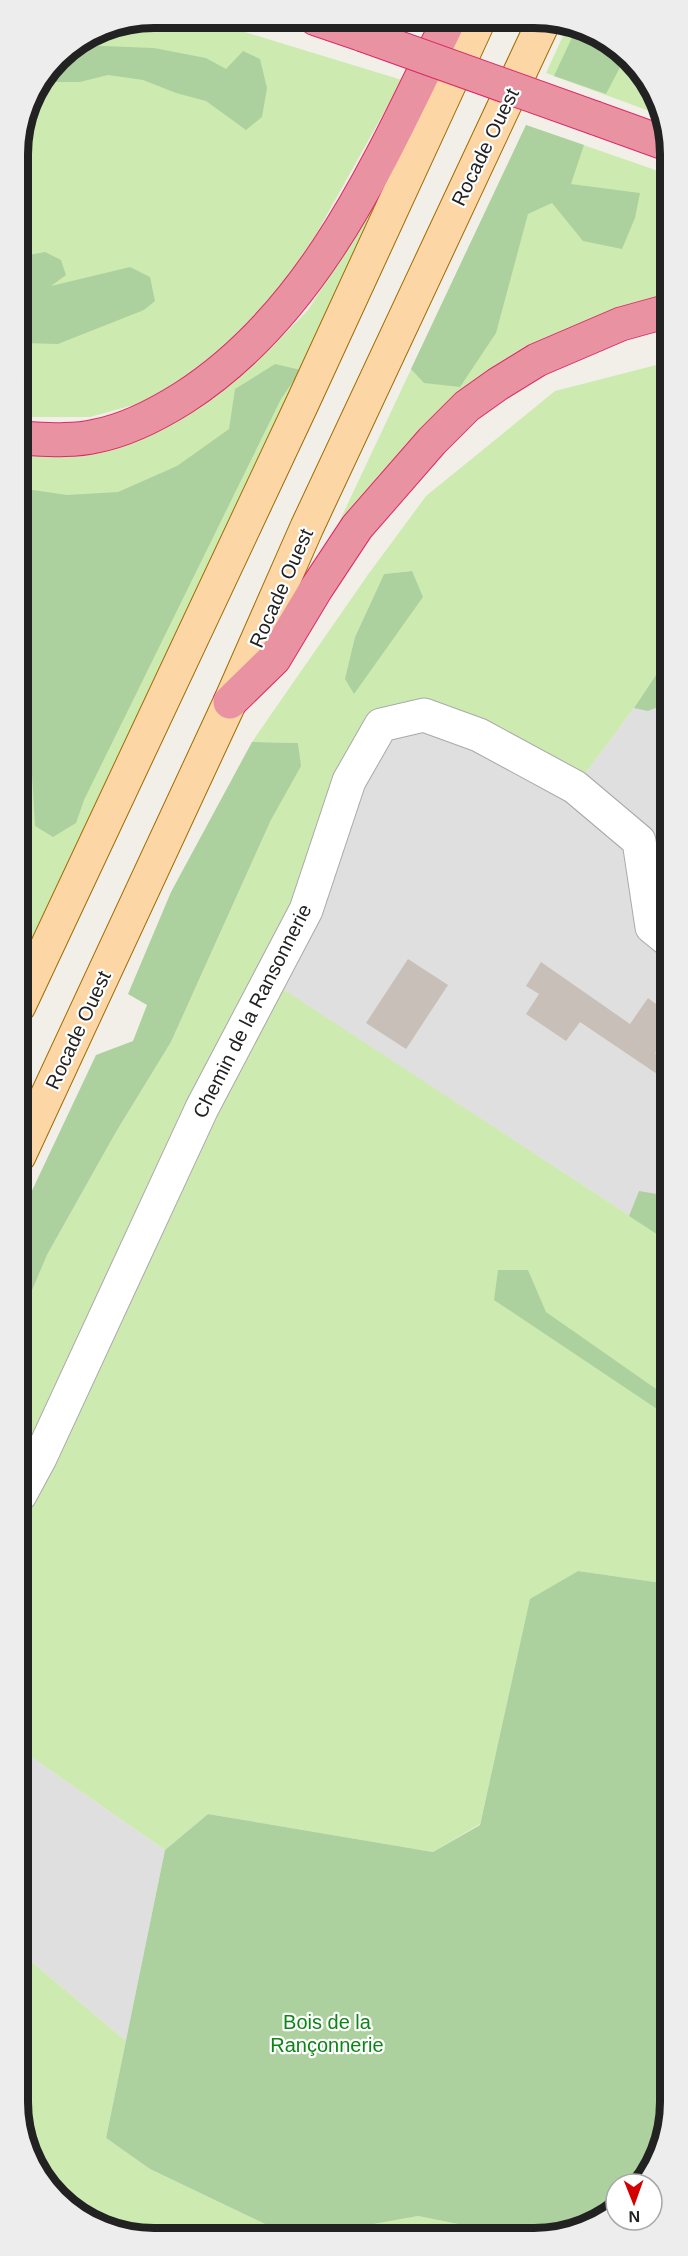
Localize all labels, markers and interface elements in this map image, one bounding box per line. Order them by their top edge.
street label: Rocade Ouest [447,84,523,209]
street label: Rocade Ouest [245,525,317,651]
street label: Chemin de la Ransonnerie [188,901,316,1121]
street label: Rocade Ouest [41,967,115,1093]
park label: Bois de la Rançonnerie [270,2011,384,2056]
north arrow [604,2172,664,2232]
text: N [628,2208,640,2225]

